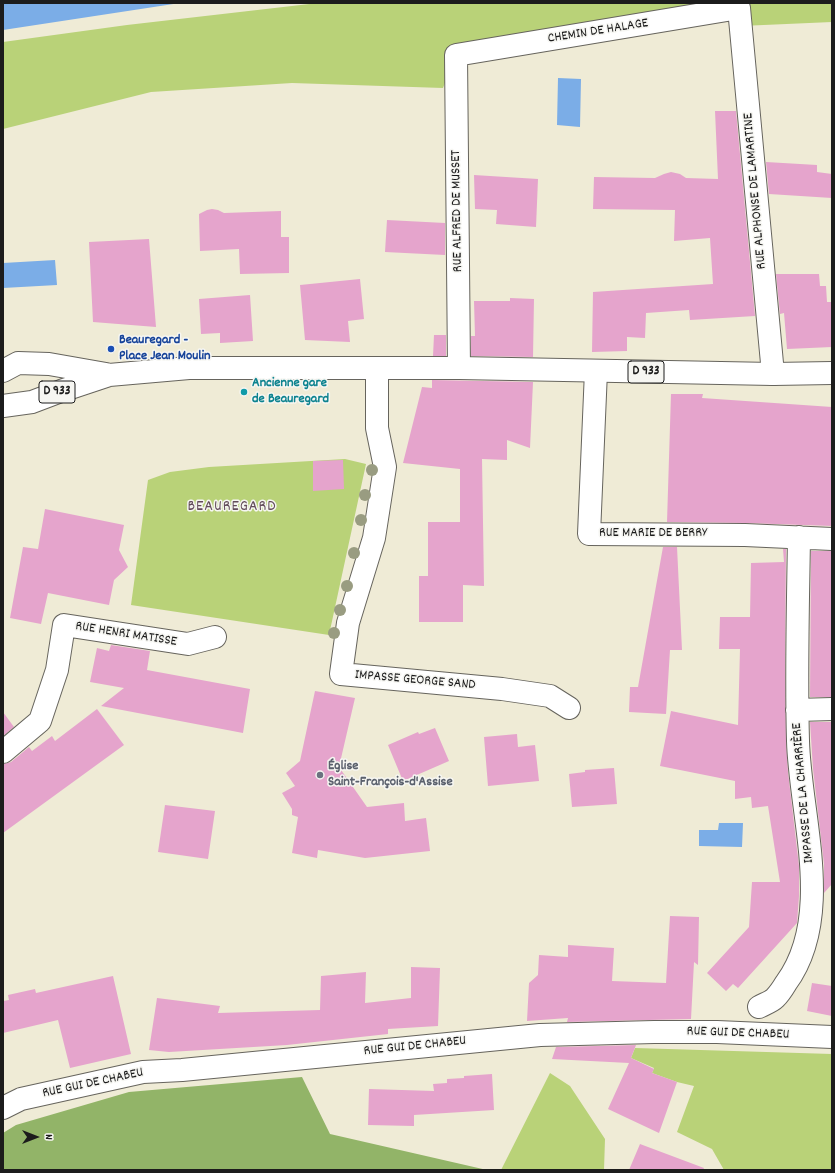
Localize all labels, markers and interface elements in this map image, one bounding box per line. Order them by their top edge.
street label: CHEMIN DE HALAGE [547,16,649,48]
street label: RUE ALPHONSE DE LAMARTINE [741,112,771,270]
street label: RUE ALFRED DE MUSSET [449,150,467,272]
place label: Beauregard - Place Jean Moulin [119,333,211,366]
marker: Beauregard - Place Jean Moulin [106,344,116,354]
road number: D 933 [628,361,664,383]
place label: Ancienne gare de Beauregard [252,376,329,408]
road number: D 933 [39,381,75,403]
marker: Ancienne gare de Beauregard [239,387,249,397]
district label: BEAUREGARD [187,498,277,518]
street label: RUE MARIE DE BERRY [599,526,707,542]
street label: RUE HENRI MATISSE [74,619,178,651]
street label: IMPASSE GEORGE SAND [354,667,476,695]
street label: IMPASSE DE LA CHARRIÈRE [789,722,819,864]
place label: Église Saint-François-d'Assise [328,759,453,792]
marker: Église Saint-François-d'Assise [315,770,325,780]
street label: RUE GUI DE CHABEU [686,1024,790,1044]
street label: RUE GUI DE CHABEU [363,1033,467,1061]
street label: RUE GUI DE CHABEU [41,1065,145,1103]
north arrow [16,1117,56,1157]
text: N [40,1134,56,1140]

